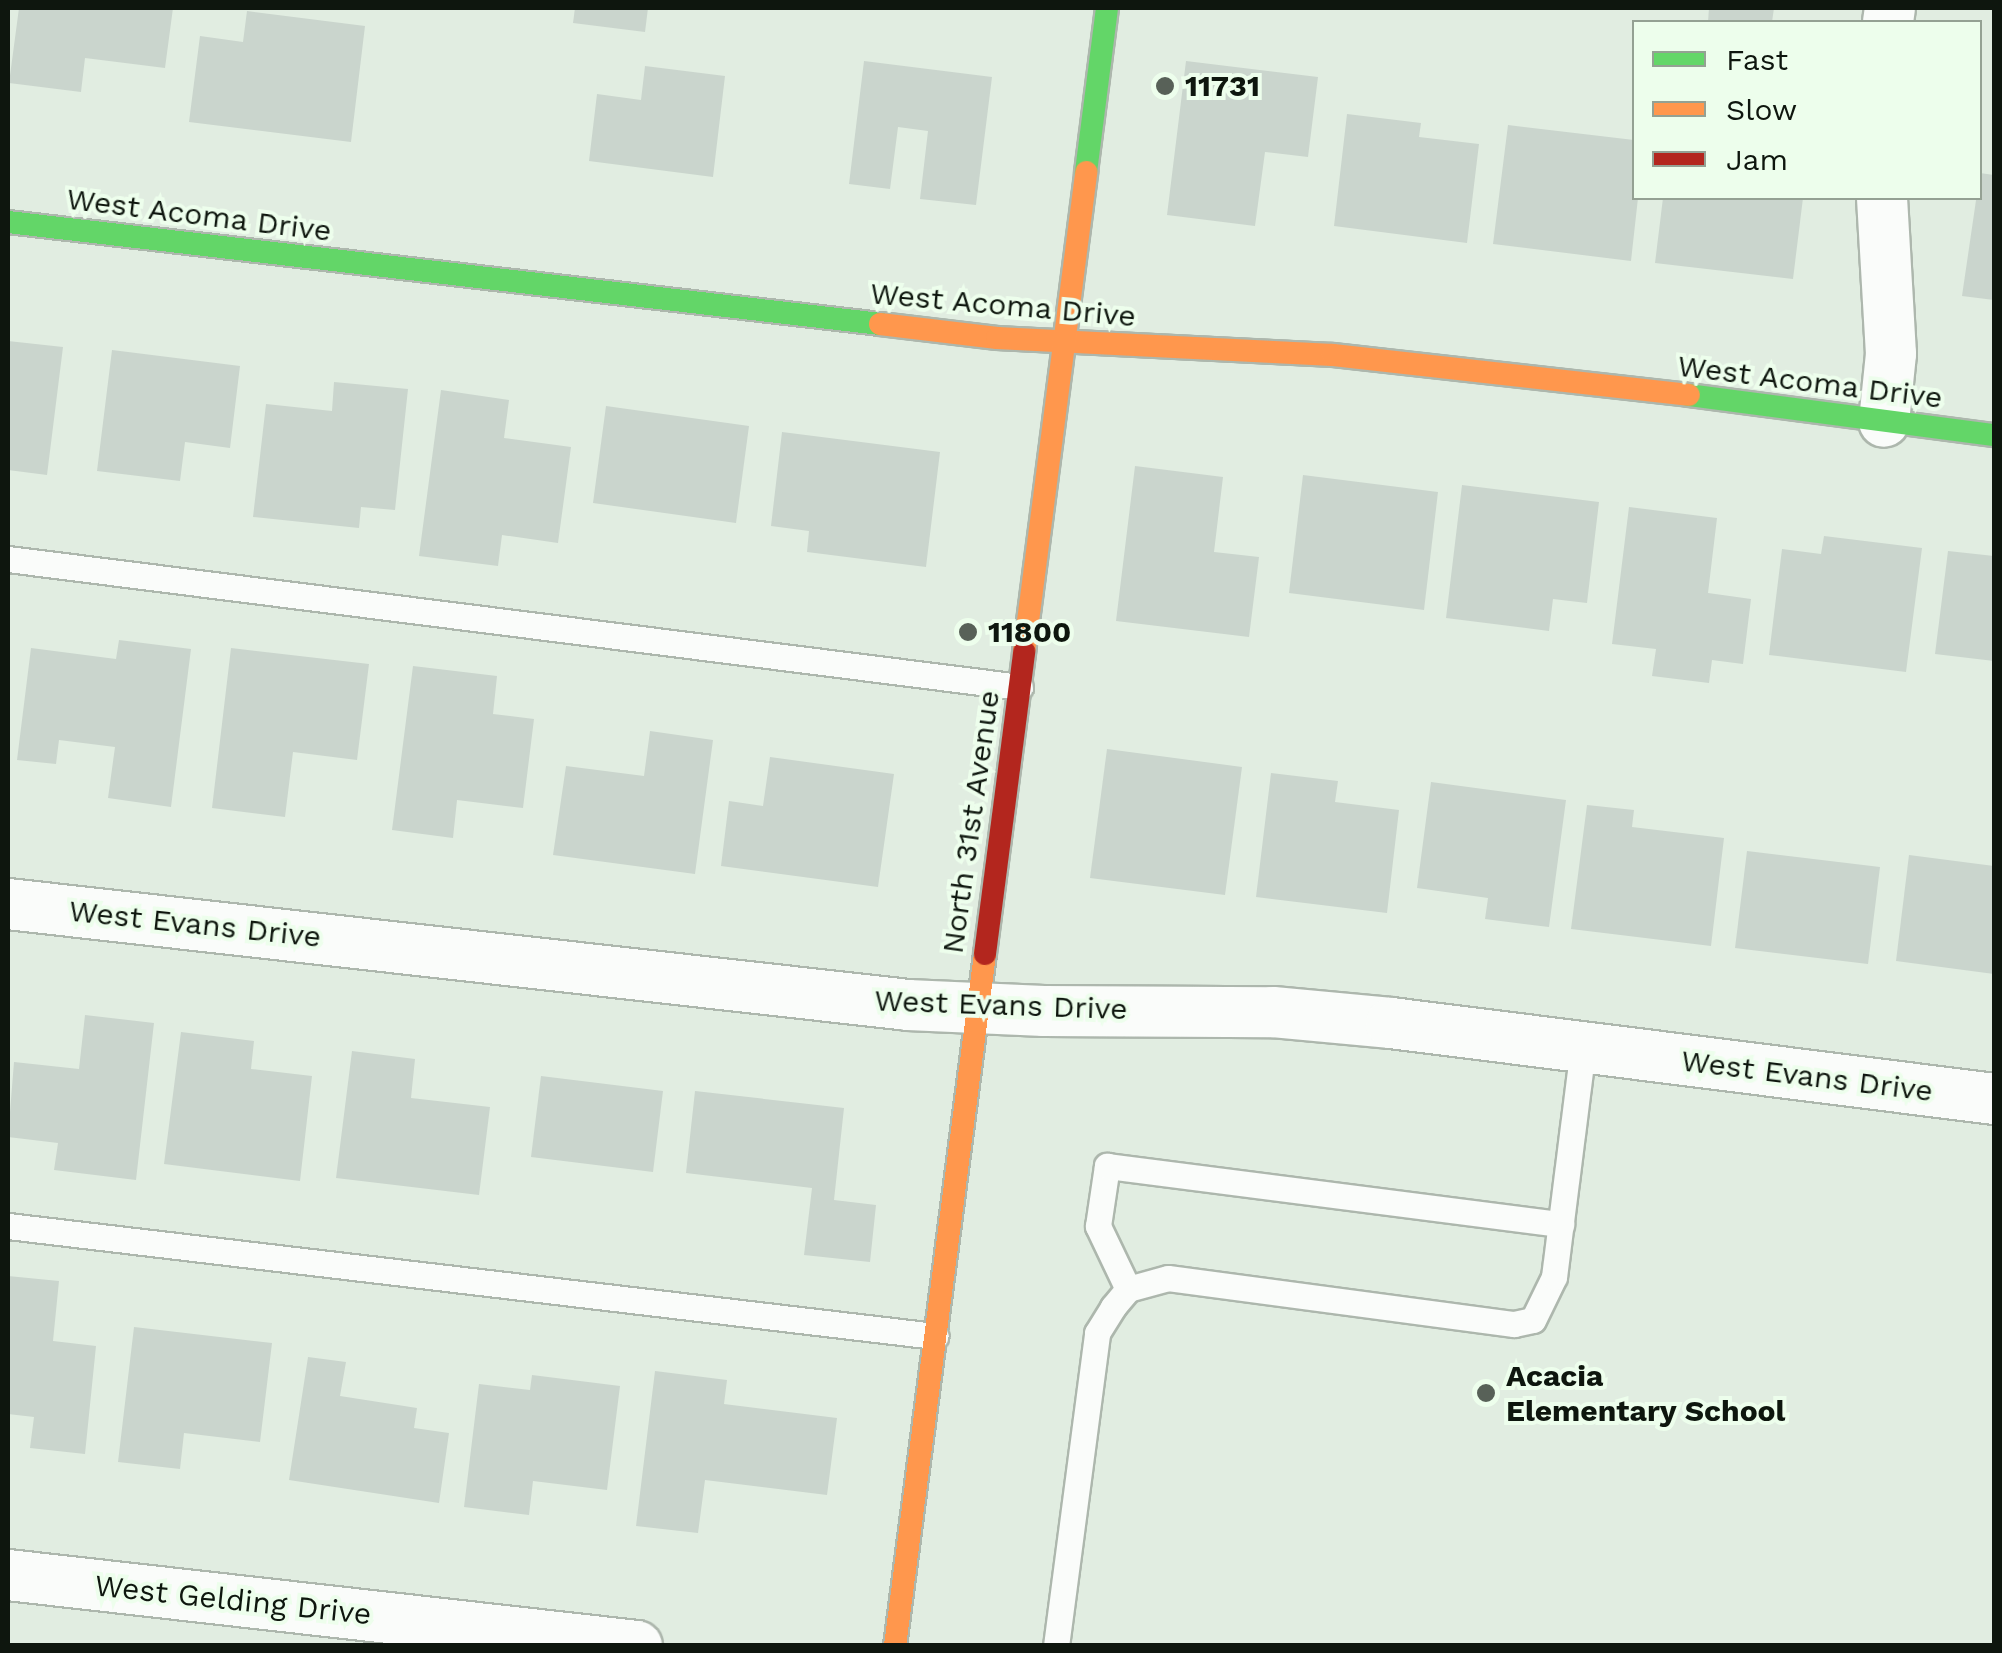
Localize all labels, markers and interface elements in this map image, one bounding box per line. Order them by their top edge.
legend [1632,20,1982,200]
text: Fast [1726,42,1788,77]
place label: 11731 [1185,68,1260,104]
marker: 11731 [1154,75,1176,97]
text: Slow [1726,92,1797,127]
text: Jam [1726,142,1788,177]
street label: West Acoma Drive [64,181,334,249]
street label: West Acoma Drive [868,275,1138,335]
street label: West Acoma Drive [1675,348,1945,416]
place label: 11800 [988,614,1071,650]
marker: 11800 [957,621,979,643]
street label: North 31st Avenue [935,688,1007,956]
street label: West Evans Drive [67,893,323,955]
street label: West Evans Drive [874,983,1128,1027]
street label: West Evans Drive [1679,1043,1935,1109]
place label: Acacia Elementary School [1506,1358,1786,1428]
marker: Acacia Elementary School [1475,1382,1497,1404]
street label: West Gelding Drive [93,1568,373,1632]

